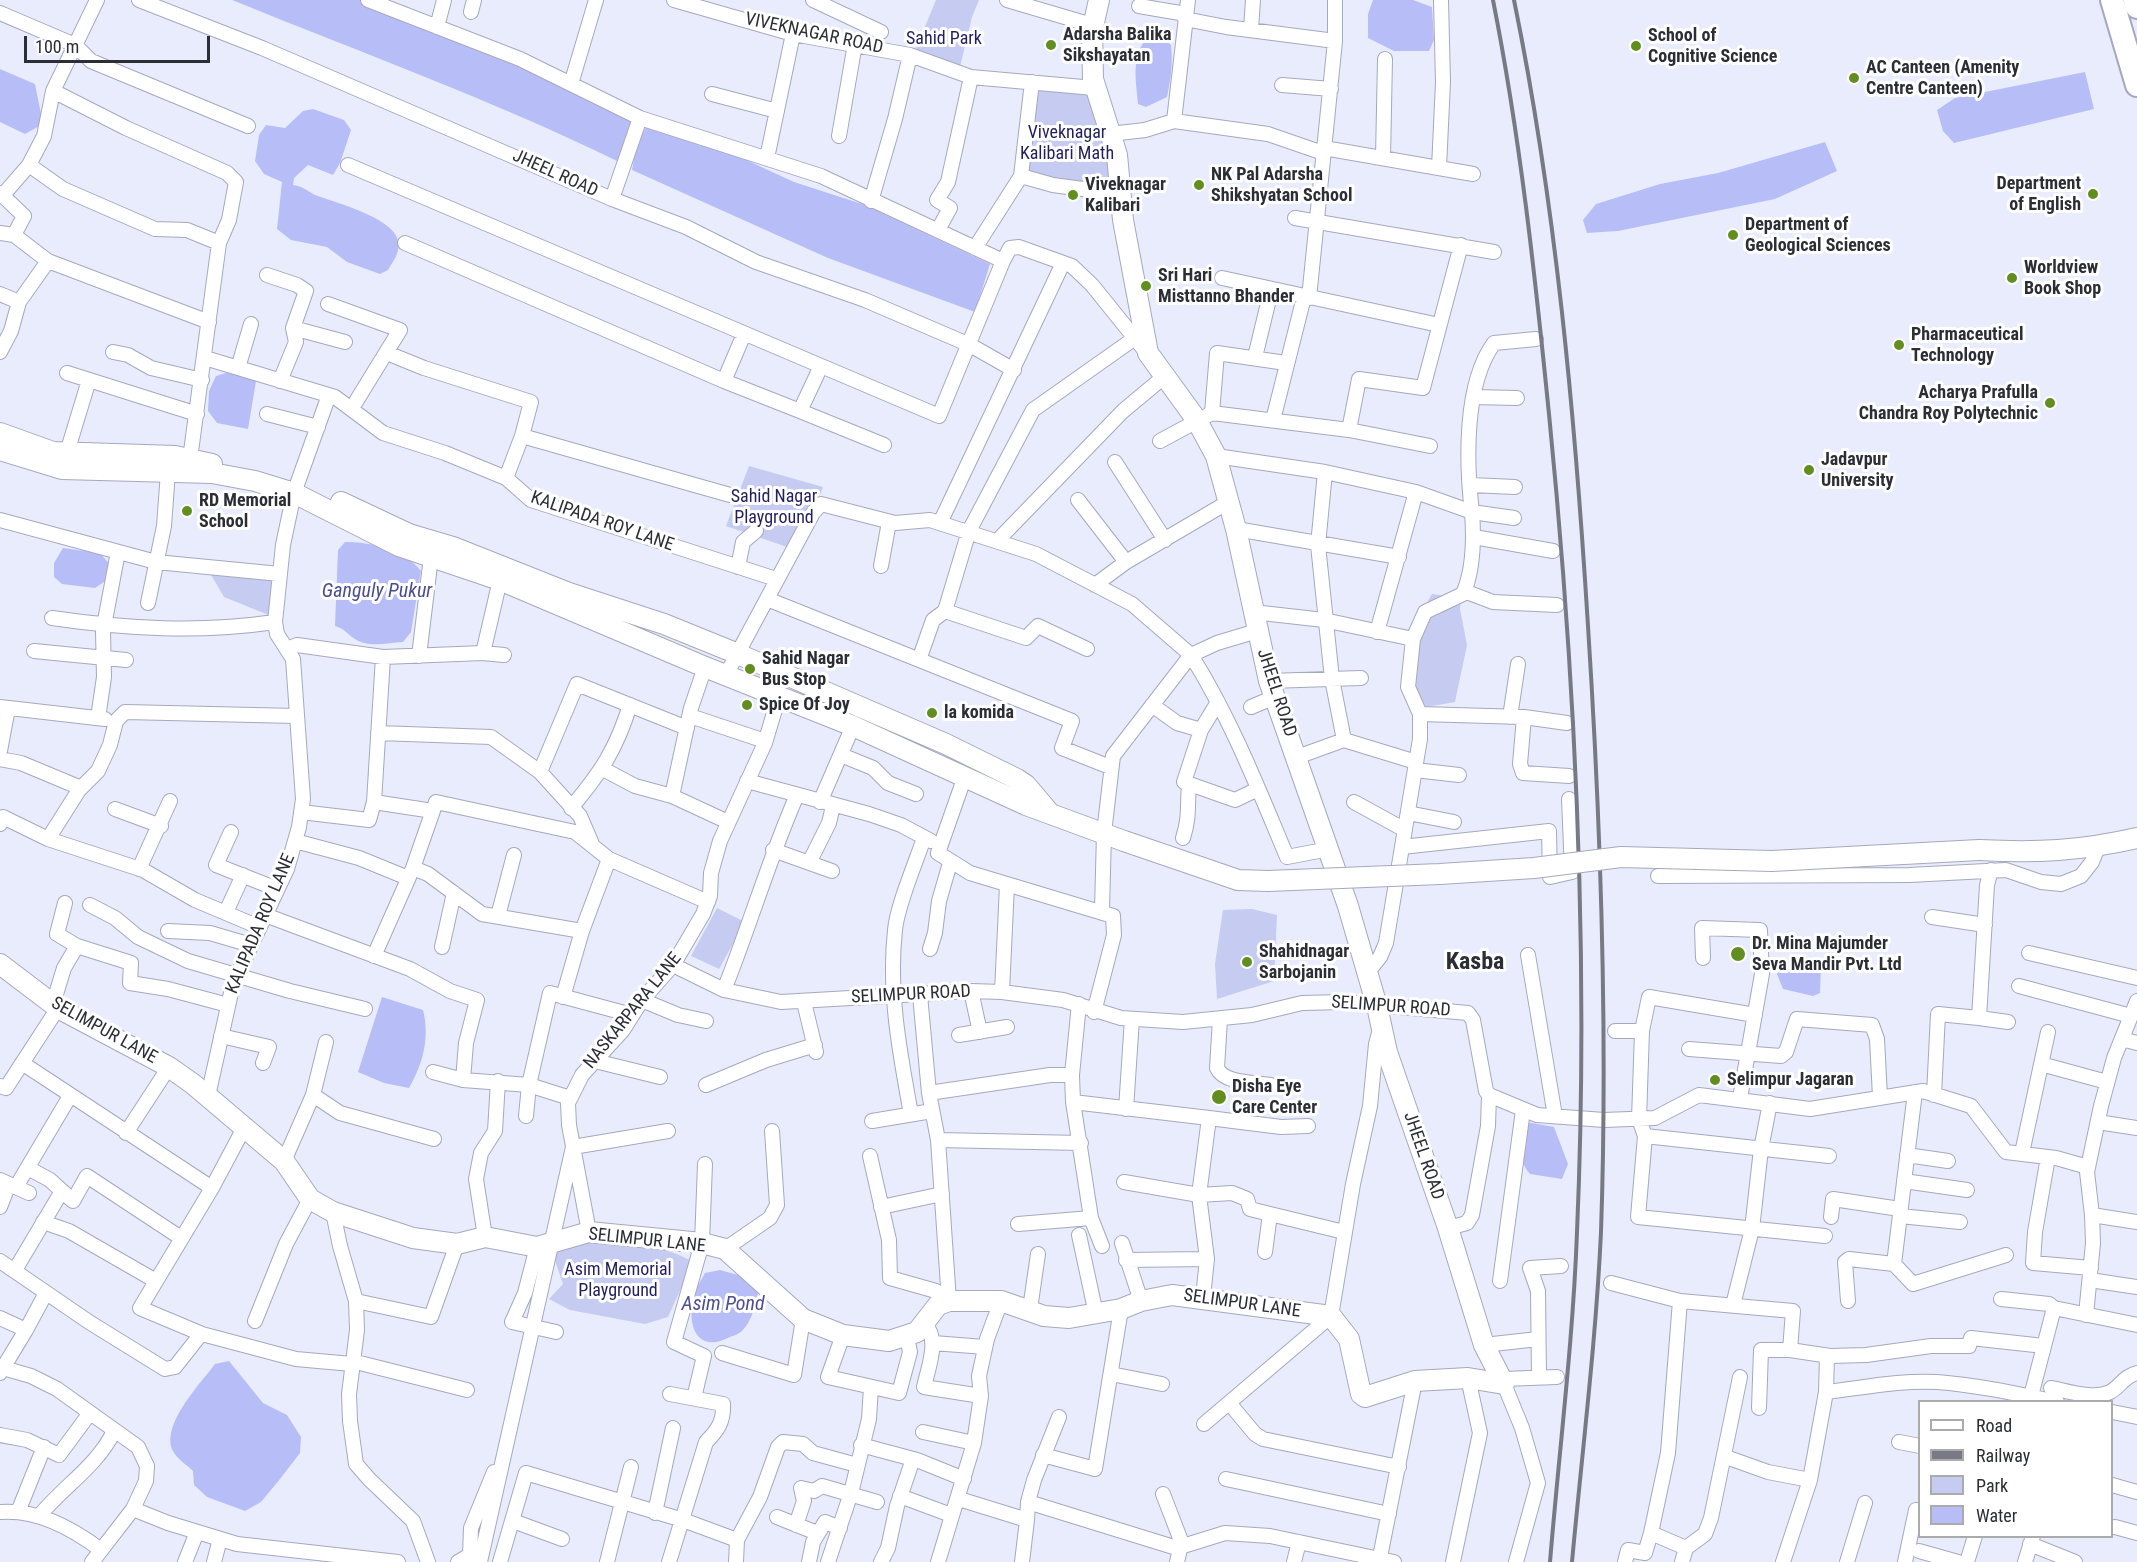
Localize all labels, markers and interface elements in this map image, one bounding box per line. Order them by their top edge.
street label: VIVEKNAGAR ROAD [743,9,885,59]
scale bar [27,24,213,62]
place label: Adarsha Balika Sikshayatan [1063,24,1172,66]
place label: School of Cognitive Science [1648,25,1777,68]
park label: Sahid Park [906,28,982,50]
text: 100 m [35,36,79,57]
marker: Adarsha Balika Sikshayatan [1044,38,1058,52]
marker: School of Cognitive Science [1629,39,1643,53]
place label: AC Canteen (Amenity Centre Canteen) [1866,57,2019,100]
marker: AC Canteen (Amenity Centre Canteen) [1847,71,1861,85]
park label: Viveknagar Kalibari Math [1020,122,1114,164]
street label: JHEEL ROAD [509,146,601,202]
place label: NK Pal Adarsha Shikshyatan School [1211,164,1352,207]
place label: Department of English [1997,173,2081,216]
place label: Viveknagar Kalibari [1085,174,1166,216]
marker: NK Pal Adarsha Shikshyatan School [1192,178,1206,192]
marker: Department of English [2086,187,2100,201]
marker: Viveknagar Kalibari [1066,188,1080,202]
place label: Department of Geological Sciences [1745,214,1891,256]
marker: Department of Geological Sciences [1726,228,1740,242]
place label: Worldview Book Shop [2024,257,2101,300]
place label: Sri Hari Misttanno Bhander [1158,265,1294,308]
marker: Worldview Book Shop [2005,271,2019,285]
marker: Sri Hari Misttanno Bhander [1139,279,1153,293]
place label: Pharmaceutical Technology [1911,324,2023,366]
marker: Pharmaceutical Technology [1892,338,1906,352]
place label: Acharya Prafulla Chandra Roy Polytechnic [1859,382,2038,424]
marker: Acharya Prafulla Chandra Roy Polytechnic [2043,396,2057,410]
place label: Jadavpur University [1821,449,1893,492]
marker: Jadavpur University [1802,463,1816,477]
park label: Sahid Nagar Playground [731,486,817,528]
street label: KALIPADA ROY LANE [528,487,676,557]
place label: RD Memorial School [199,490,291,532]
marker: RD Memorial School [180,504,194,518]
water label: Ganguly Pukur [322,580,432,604]
street label: JHEEL ROAD [1252,646,1300,740]
place label: Sahid Nagar Bus Stop [762,648,850,690]
marker: Sahid Nagar Bus Stop [743,662,757,676]
place label: Spice Of Joy [759,694,850,716]
marker: Spice Of Joy [740,698,754,712]
place label: la komida [944,702,1014,724]
marker: la komida [925,706,939,720]
street label: KALIPADA ROY LANE [222,851,300,997]
place label: Dr. Mina Majumder Seva Mandir Pvt. Ltd [1752,933,1902,976]
place label: Shahidnagar Sarbojanin [1259,941,1349,984]
marker: Dr. Mina Majumder Seva Mandir Pvt. Ltd [1729,945,1747,963]
street label: NASKARPARA LANE [580,949,686,1073]
district label: Kasba [1446,949,1504,977]
marker: Shahidnagar Sarbojanin [1240,955,1254,969]
street label: SELIMPUR ROAD [851,981,971,1009]
street label: SELIMPUR ROAD [1331,992,1451,1022]
street label: SELIMPUR LANE [47,993,161,1069]
place label: Selimpur Jagaran [1727,1069,1853,1091]
marker: Selimpur Jagaran [1708,1073,1722,1087]
place label: Disha Eye Care Center [1232,1076,1317,1118]
marker: Disha Eye Care Center [1210,1088,1228,1106]
street label: JHEEL ROAD [1398,1109,1448,1203]
street label: SELIMPUR LANE [587,1224,707,1258]
park label: Asim Memorial Playground [564,1259,672,1302]
street label: SELIMPUR LANE [1182,1285,1302,1323]
water label: Asim Pond [681,1293,765,1317]
legend [1918,1400,2113,1538]
text: Road [1976,1415,2012,1436]
text: Railway [1976,1445,2030,1466]
text: Park [1976,1475,2008,1496]
text: Water [1976,1505,2017,1526]

